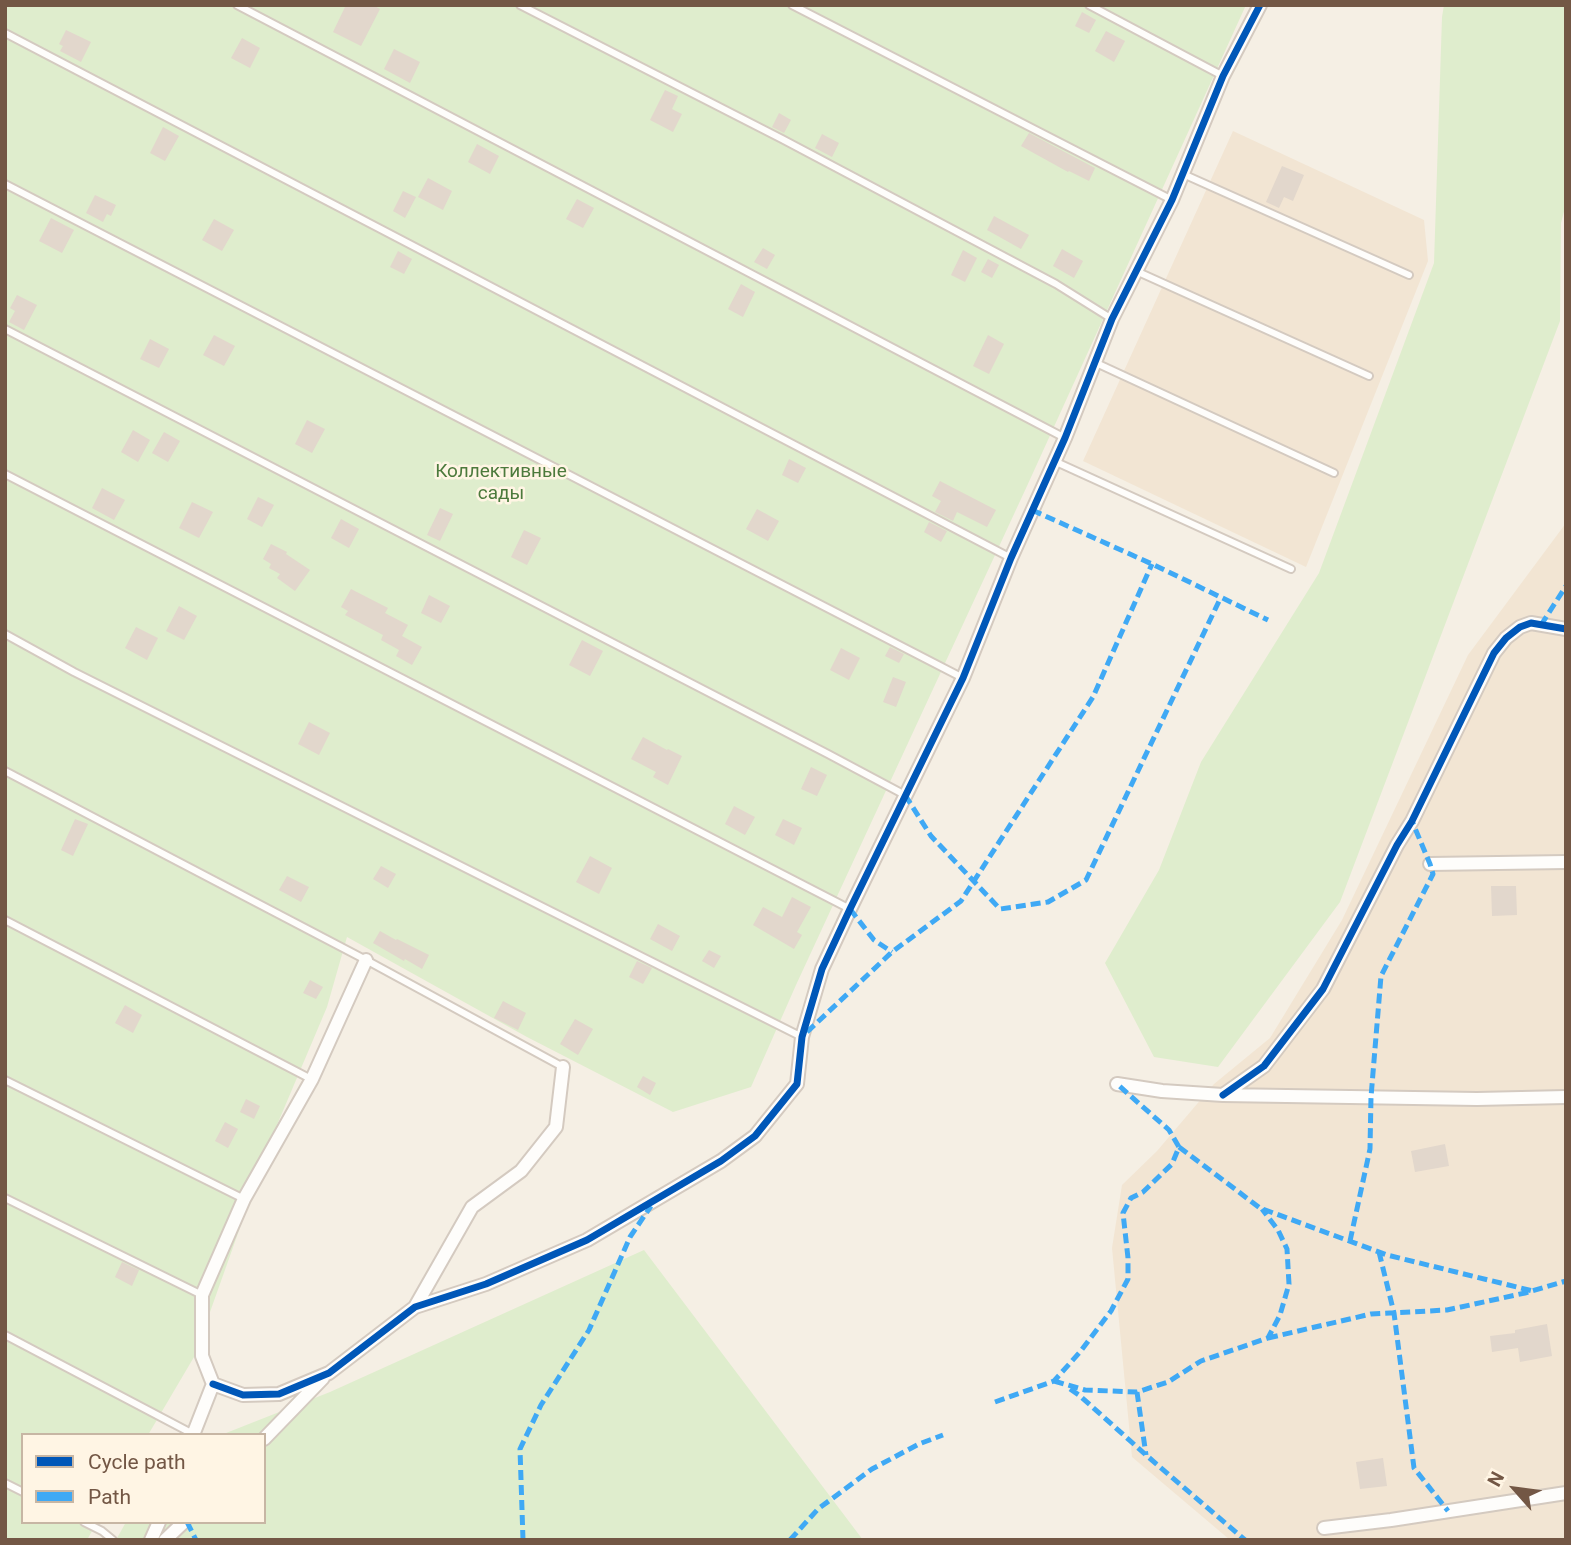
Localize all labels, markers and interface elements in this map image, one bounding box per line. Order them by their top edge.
park label: Коллективные сады [435,461,567,505]
legend [21,1433,266,1524]
text: Cycle path [88,1450,186,1474]
north arrow [1480,1454,1550,1524]
text: N [1483,1468,1509,1490]
text: Path [88,1485,131,1509]

